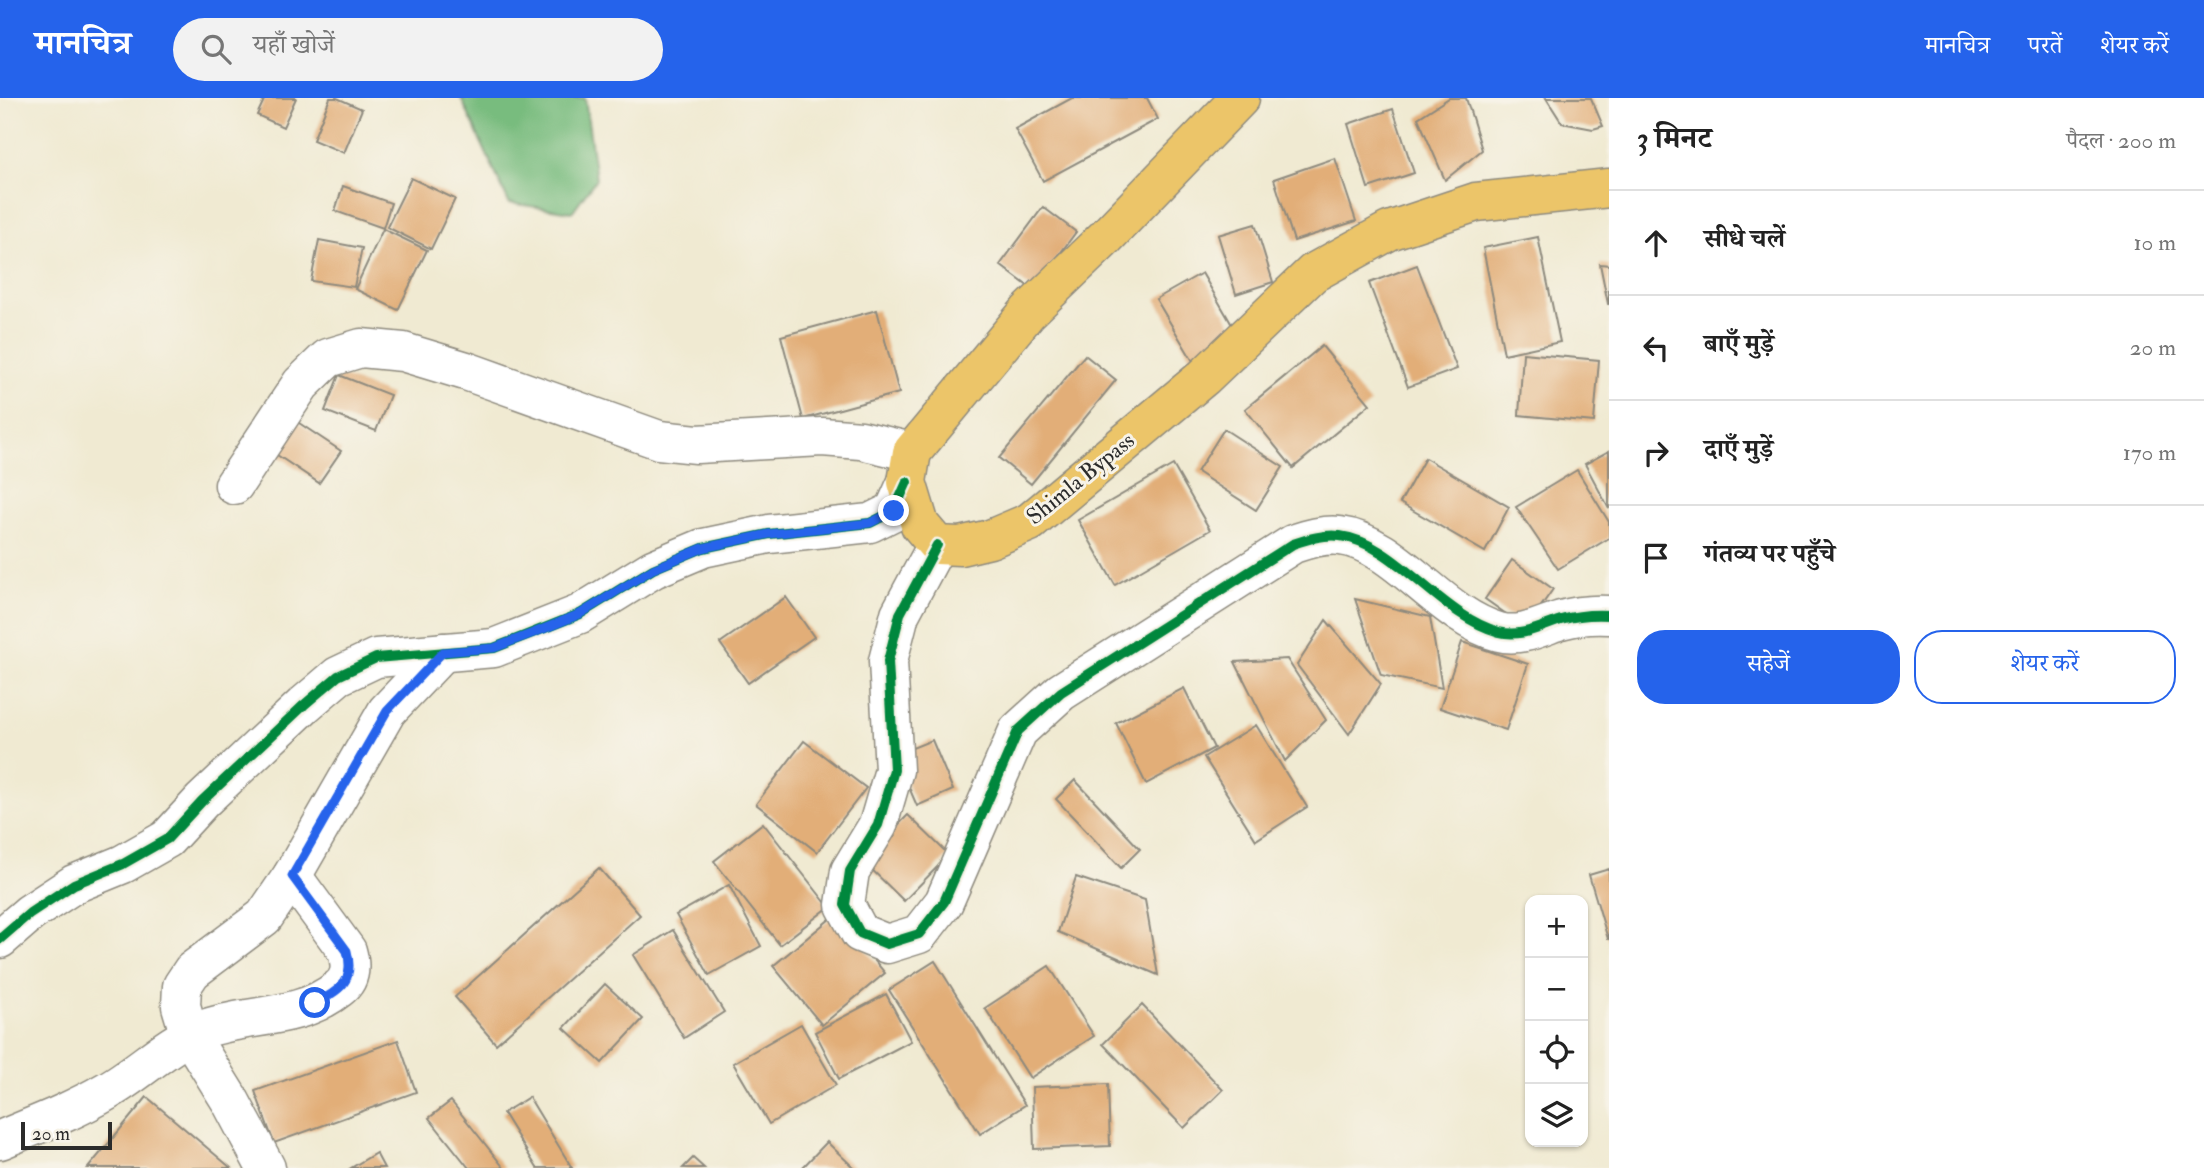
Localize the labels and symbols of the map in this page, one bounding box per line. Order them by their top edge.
street label: Shimla Bypass [1020,426,1141,532]
route end [878,495,909,526]
route start [299,987,330,1018]
scale bar [21,1119,112,1151]

